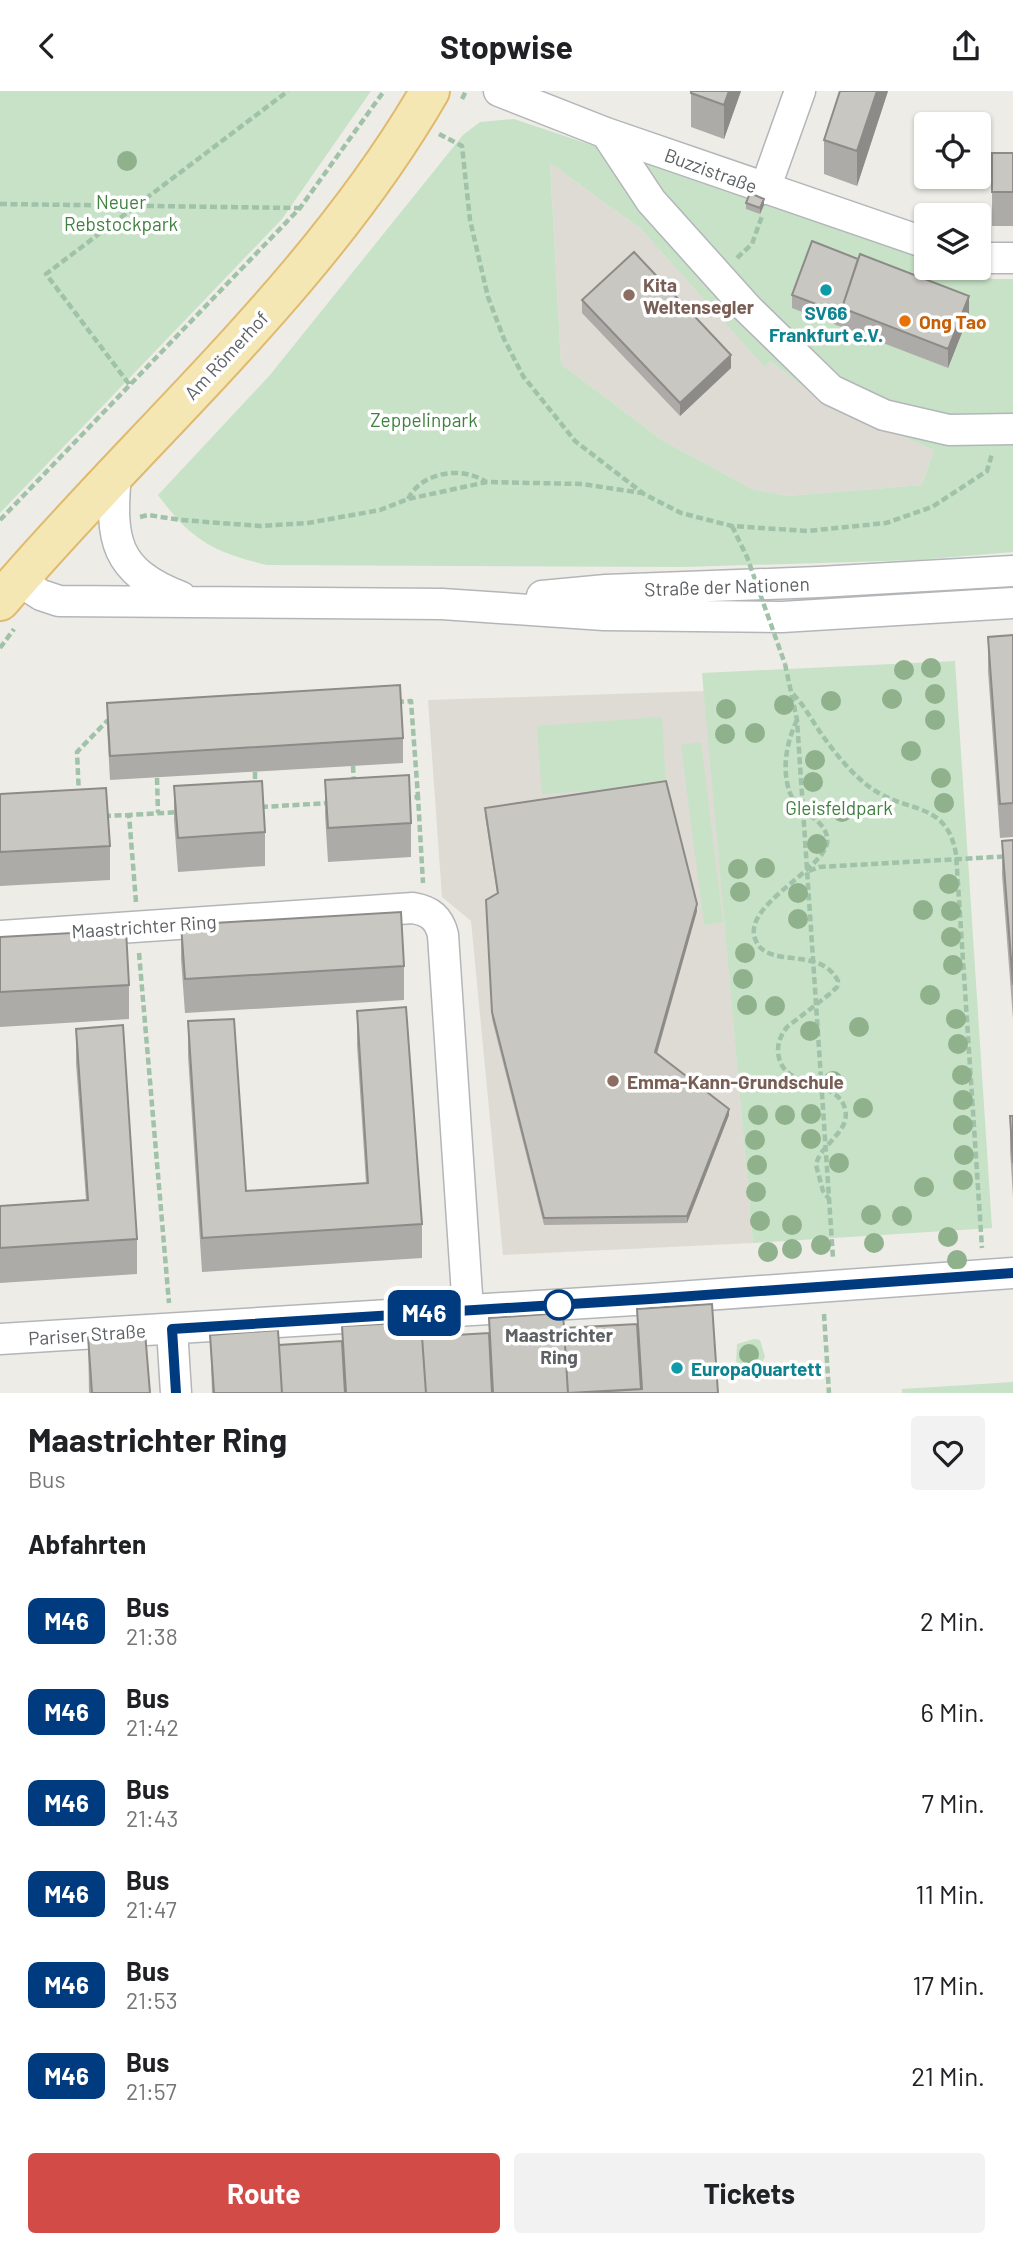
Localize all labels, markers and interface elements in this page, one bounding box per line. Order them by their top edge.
icon: back [28,27,66,65]
text: Stopwise [440,27,573,65]
icon: share [947,27,985,65]
map controls [914,112,991,280]
button: locate [914,112,991,189]
street label: Buzzistraße [662,143,760,197]
park label: Neuer Rebstockpark [64,190,178,235]
button: layers [914,203,991,280]
place label: Kita Weltensegler [643,273,755,318]
marker: SV66 Frankfurt e.V. [818,282,834,298]
marker: Kita Weltensegler [621,287,637,303]
place label: SV66 Frankfurt e.V. [769,301,883,346]
street label: Am Römerhof [179,306,273,404]
place label: Ong Tao [919,310,987,333]
marker: Ong Tao [897,313,913,329]
park label: Zeppelinpark [370,408,478,431]
street label: Straße der Nationen [644,572,810,600]
park label: Gleisfeldpark [785,796,893,819]
street label: Maastrichter Ring [71,909,217,943]
place label: Emma-Kann-Grundschule [627,1070,844,1093]
marker: Emma-Kann-Grundschule [605,1073,621,1089]
line badge: M46 [384,1290,464,1336]
marker: Maastrichter Ring [544,1290,574,1320]
text: M46 [402,1298,446,1327]
street label: Pariser Straße [27,1318,147,1350]
place label: Maastrichter Ring [505,1323,614,1368]
place label: EuropaQuartett [691,1357,822,1380]
marker: EuropaQuartett [669,1360,685,1376]
button: heart [911,1416,985,1490]
text: Maastrichter Ring [28,1419,287,1459]
text: Bus [28,1465,66,1493]
text: Abfahrten [28,1528,146,1559]
text: Bus [126,1591,169,1622]
text: 2 Min. [920,1605,985,1636]
text: M46 [44,1606,89,1635]
text: 21:38 [126,1622,178,1650]
text: Bus [126,1682,169,1713]
text: 6 Min. [920,1696,985,1727]
text: M46 [44,1697,89,1726]
text: 21:42 [126,1713,179,1741]
text: Bus [126,1773,169,1804]
text: 7 Min. [922,1787,985,1818]
text: M46 [44,1788,89,1817]
text: 21:43 [126,1804,178,1832]
text: Bus [126,1864,169,1895]
text: 11 Min. [916,1878,985,1909]
text: M46 [44,1879,89,1908]
text: 21:47 [126,1895,177,1923]
text: Bus [126,1955,169,1986]
text: 17 Min. [912,1969,985,2000]
text: M46 [44,1970,89,1999]
text: 21:53 [126,1986,178,2014]
text: Bus [126,2046,169,2077]
text: 21 Min. [911,2060,985,2091]
text: M46 [44,2061,89,2090]
text: 21:57 [126,2077,177,2105]
button: Route [28,2153,500,2233]
button: Tickets [514,2153,985,2233]

